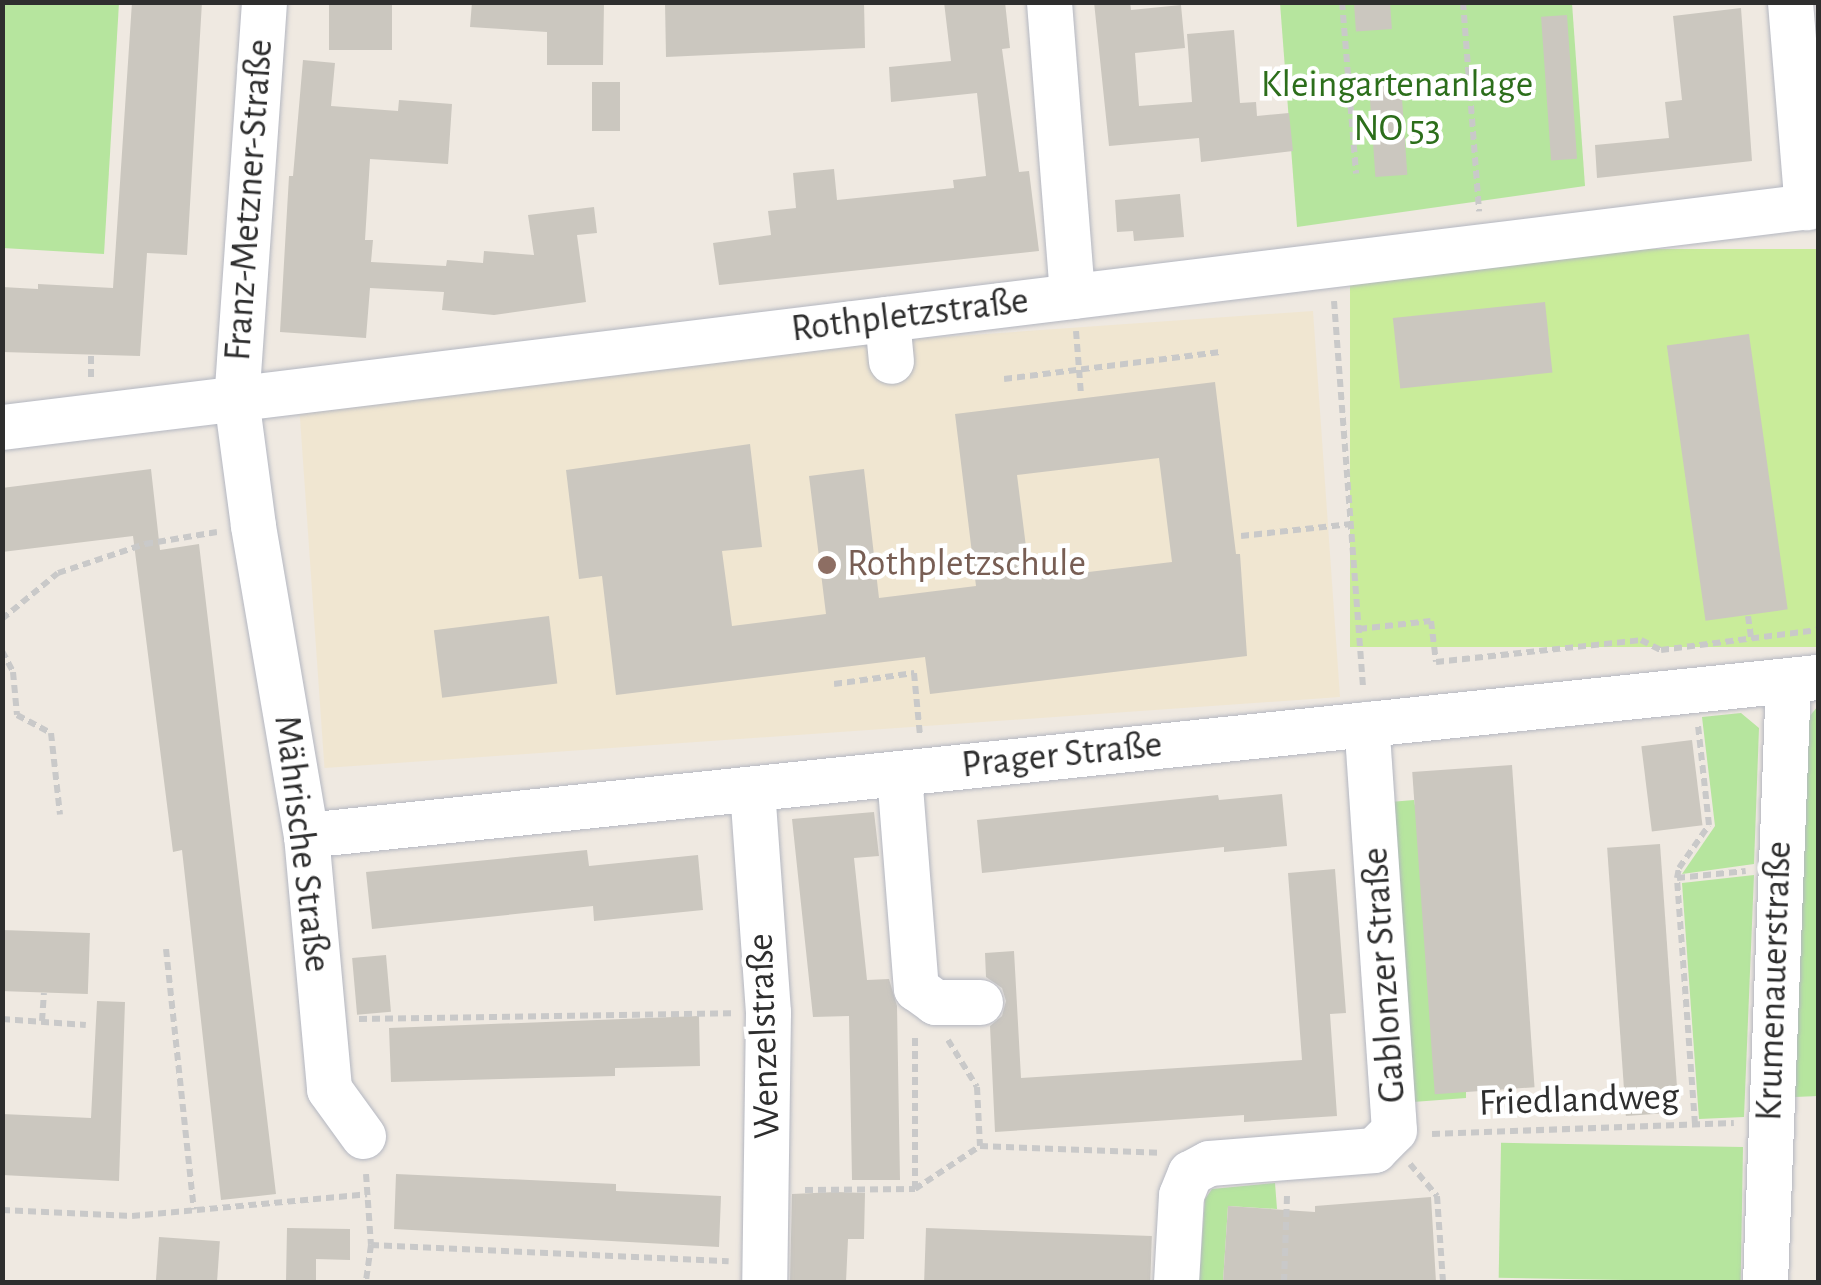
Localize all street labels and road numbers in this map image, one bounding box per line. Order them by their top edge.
street label: Franz-Metzner-Straße [216,38,284,362]
street label: Rothpletzstraße [789,279,1031,353]
street label: Mährische Straße [263,713,339,975]
street label: Prager Straße [960,723,1164,789]
street label: Krumenauerstraße [1747,840,1803,1122]
street label: Gablonzer Straße [1353,846,1417,1104]
street label: Wenzelstraße [739,932,791,1140]
street label: Friedlandweg [1478,1075,1680,1127]

